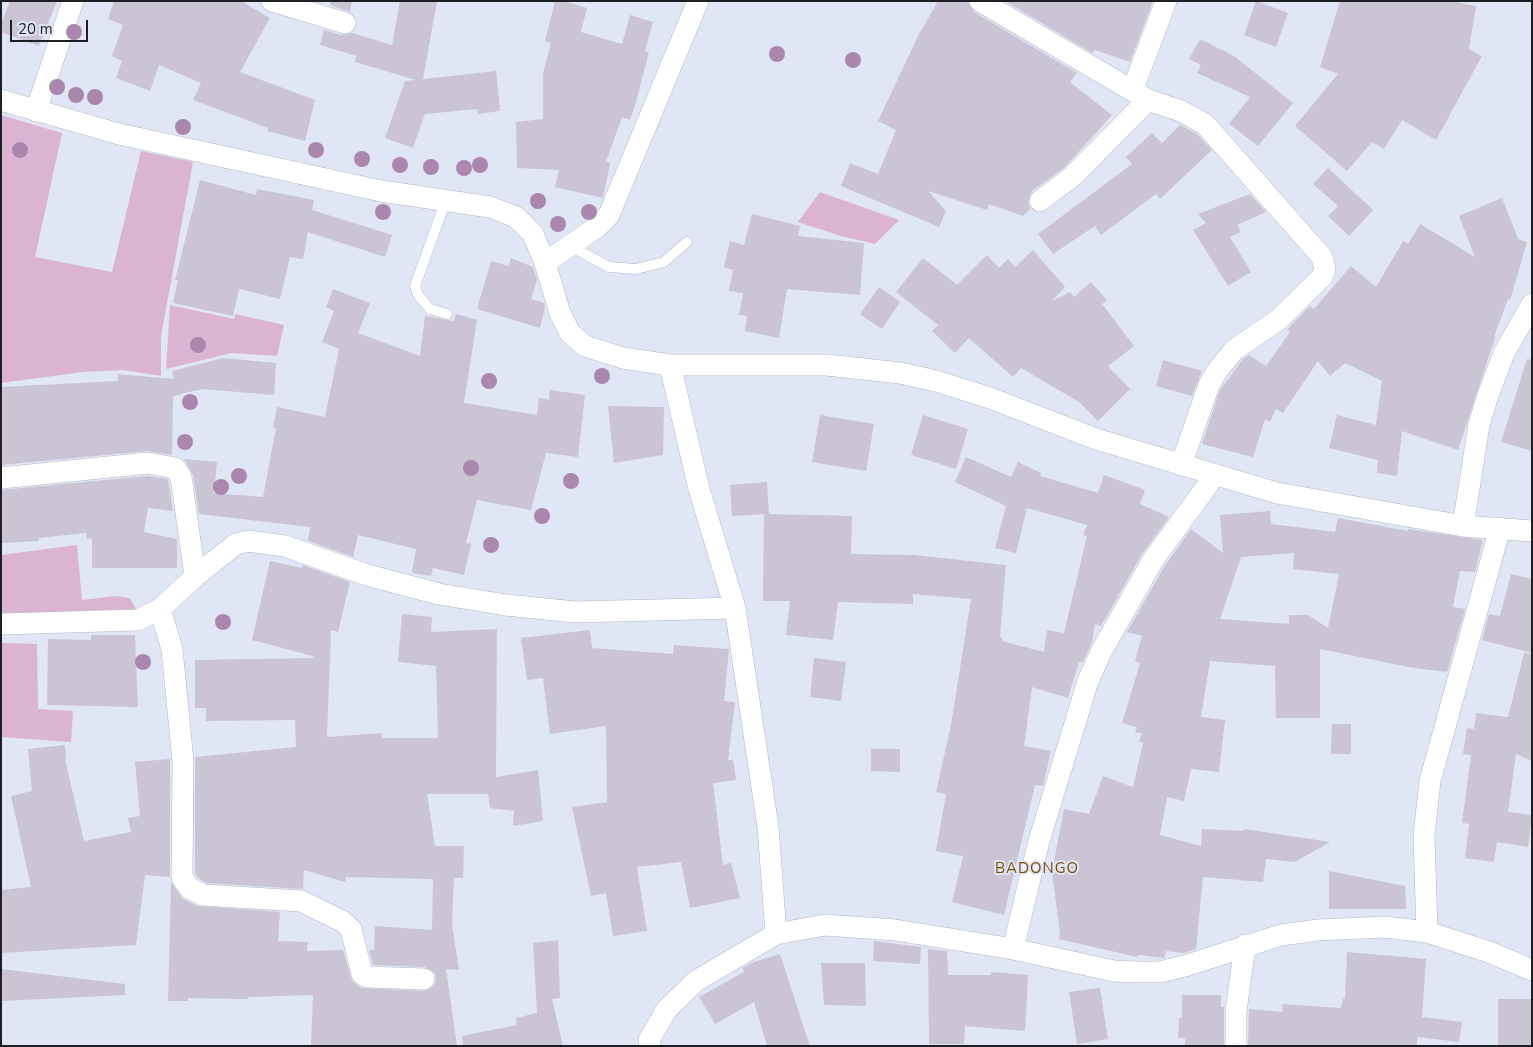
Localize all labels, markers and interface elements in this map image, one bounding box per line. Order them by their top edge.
scale bar [12,10,90,42]
text: 20 m [18,19,53,39]
district label: BADONGO [994,860,1080,878]

